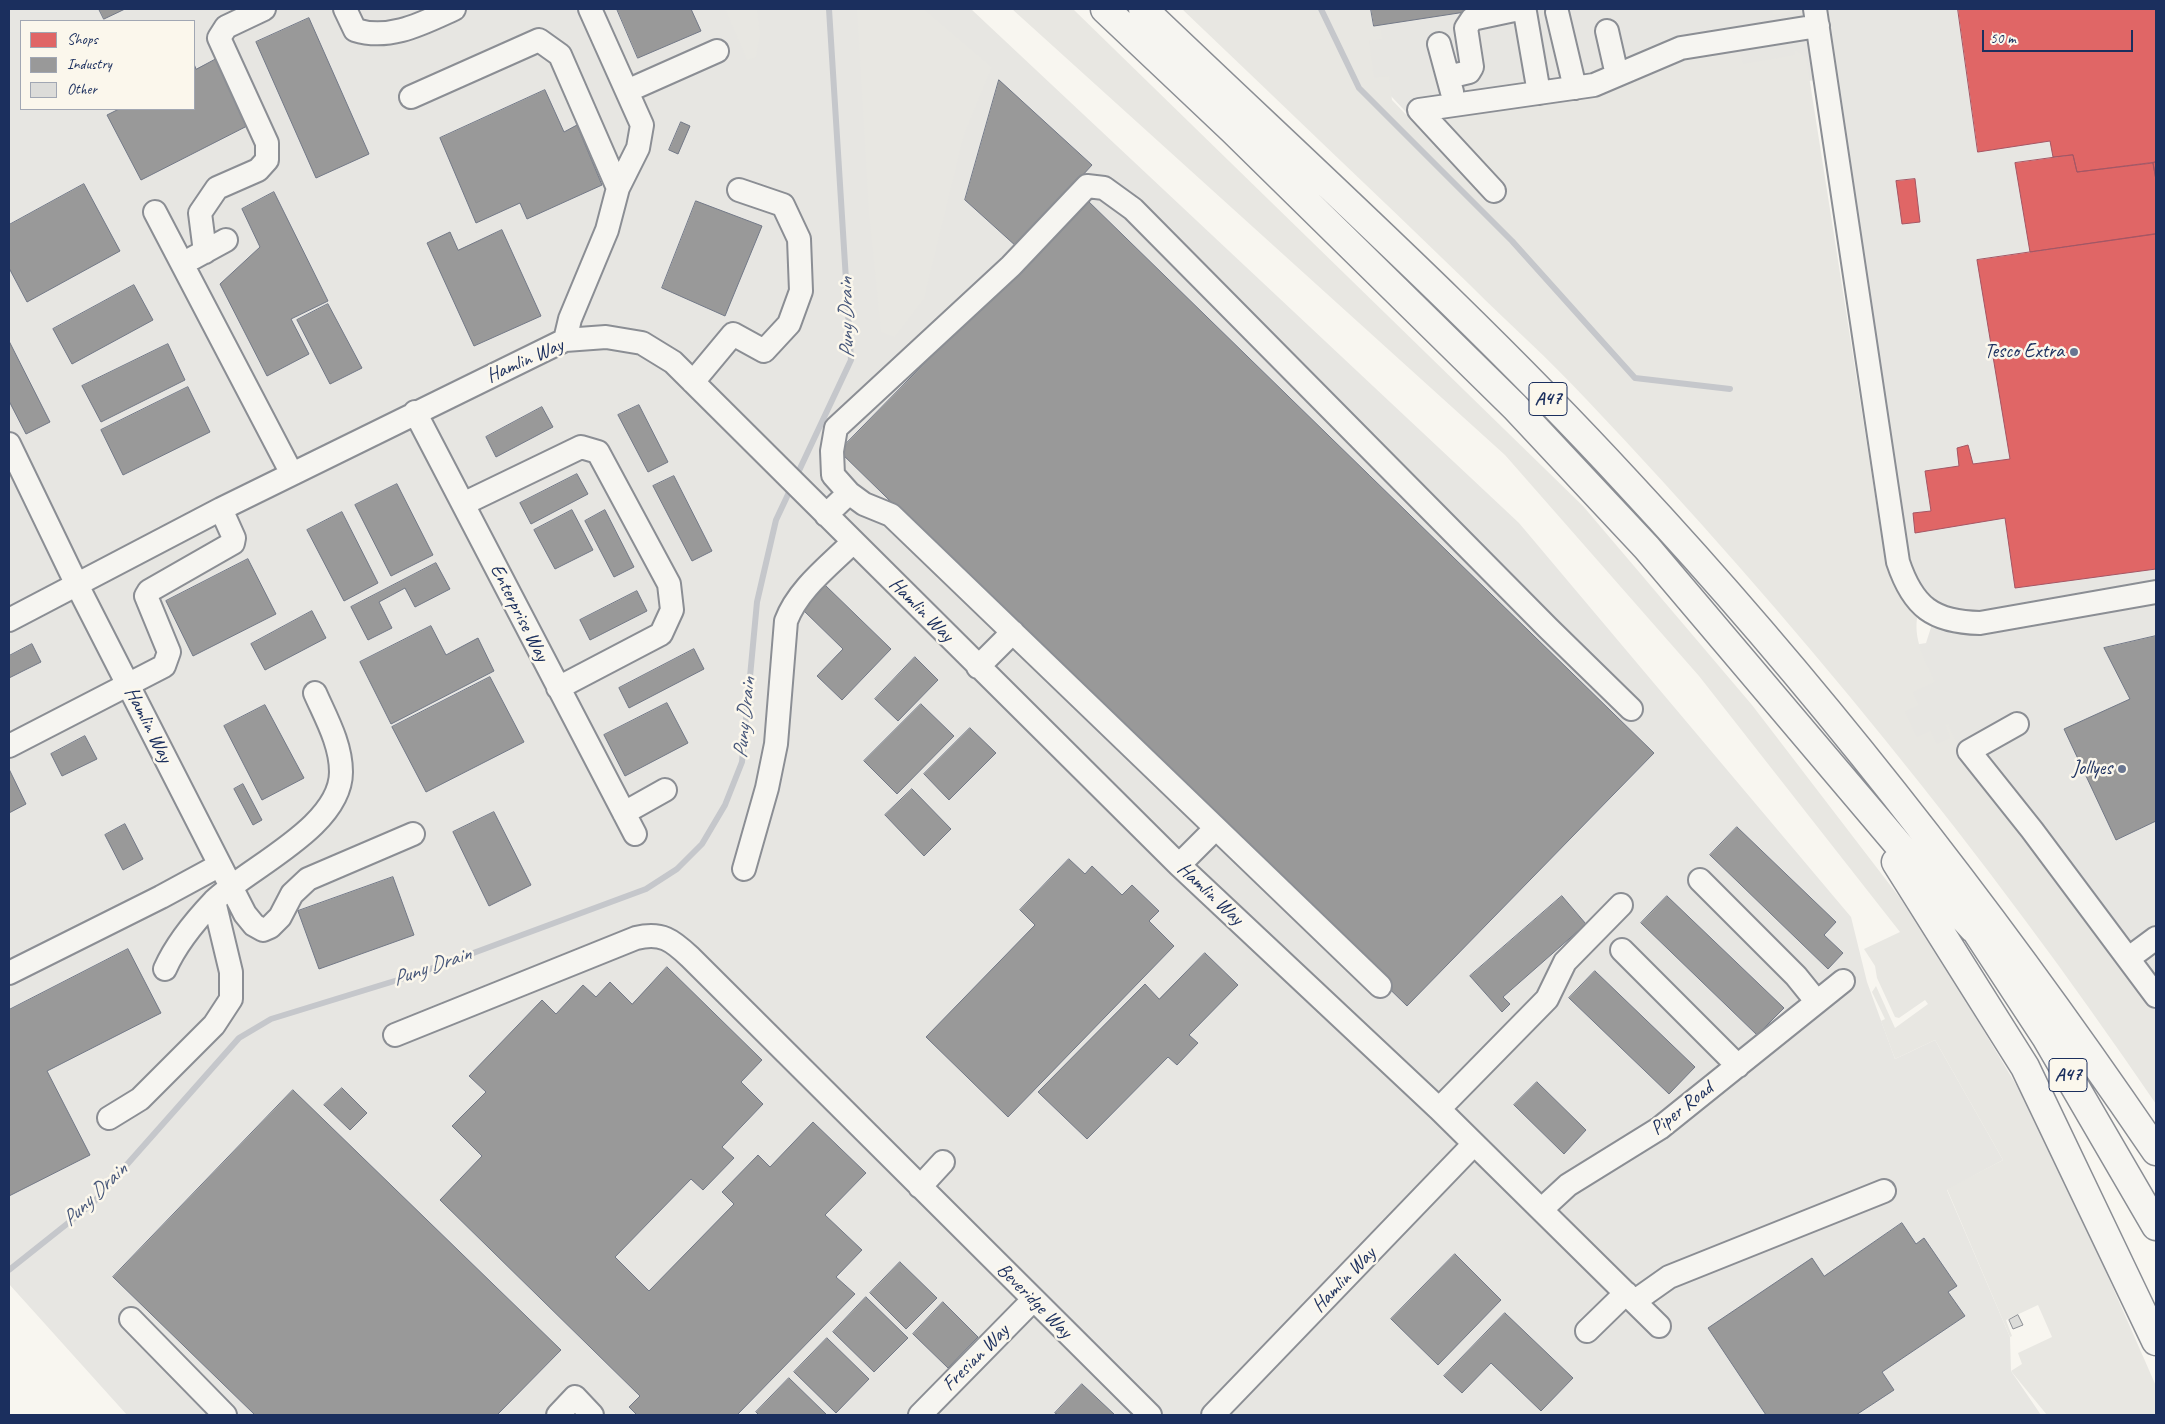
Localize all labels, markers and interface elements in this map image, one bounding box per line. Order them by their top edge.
legend [20,20,195,110]
scale bar [1985,20,2136,52]
text: 50 m [1990,29,2016,48]
text: Shops [67,30,98,49]
text: Industry [67,55,112,74]
text: Other [67,80,97,99]
water label: Puny Drain [834,277,860,359]
street label: Hamlin Way [483,333,567,389]
place label: Tesco Extra [1984,340,2064,364]
marker: Tesco Extra [2068,346,2080,358]
road number: A47 [1529,382,1567,416]
street label: Enterprise Way [484,560,554,666]
street label: Hamlin Way [884,573,958,647]
water label: Puny Drain [728,676,762,760]
street label: Hamlin Way [119,683,177,767]
place label: Jollyes [2072,757,2112,781]
marker: Jollyes [2116,763,2128,775]
street label: Hamlin Way [1172,857,1248,931]
water label: Puny Drain [390,942,474,992]
road number: A47 [2049,1058,2087,1092]
street label: Piper Road [1646,1077,1718,1141]
water label: Puny Drain [57,1158,133,1232]
street label: Hamlin Way [1307,1242,1381,1318]
street label: Beveridge Way [991,1258,1077,1344]
street label: Fresian Way [938,1320,1014,1396]

